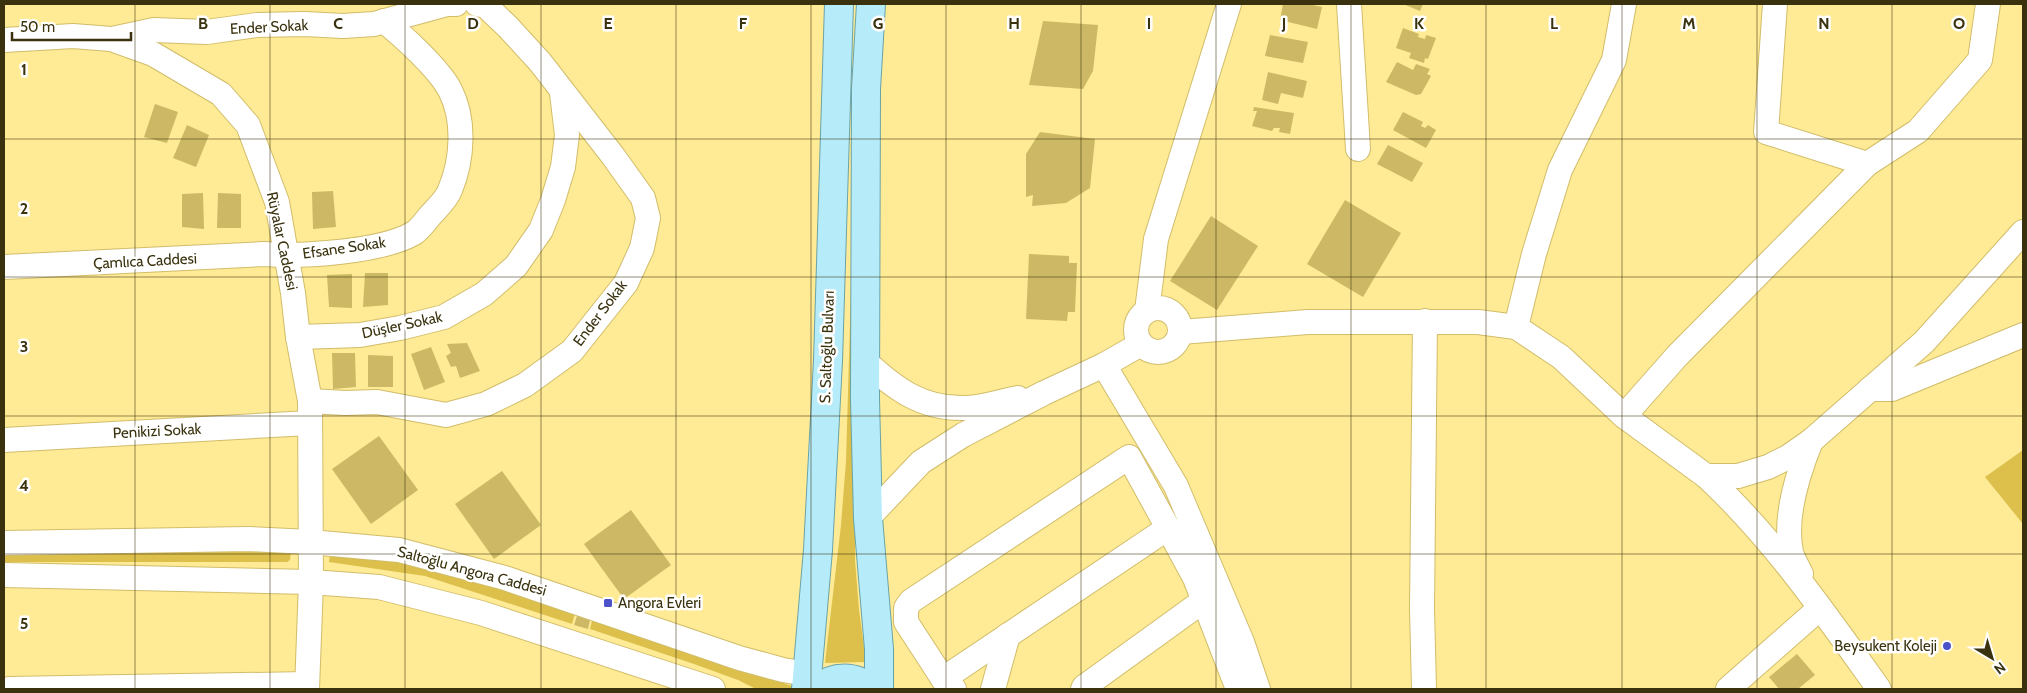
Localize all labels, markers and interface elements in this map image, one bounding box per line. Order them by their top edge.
scale bar [12,10,131,42]
text: B [198,14,208,33]
text: C [333,14,343,33]
text: D [467,14,479,33]
text: E [603,14,613,33]
text: F [739,14,748,33]
text: G [873,14,883,33]
text: H [1008,14,1020,33]
text: I [1147,14,1151,33]
text: J [1281,14,1286,33]
text: K [1414,14,1424,33]
text: L [1550,14,1558,33]
text: M [1682,14,1696,33]
text: N [1818,14,1830,33]
text: O [1953,14,1965,33]
street label: Ender Sokak [229,16,309,38]
text: 50 m [20,18,55,36]
text: 1 [21,60,27,79]
street label: Rüyalar Caddesi [263,190,301,292]
text: 2 [20,199,28,218]
street label: Efsane Sokak [301,233,387,263]
street label: Çamlıca Caddesi [93,249,197,273]
street label: Ender Sokak [569,276,631,350]
street label: S. Saltoğlu Bulvarı [816,290,838,404]
street label: Düşler Sokak [360,308,444,342]
text: 3 [20,337,28,356]
street label: Penikizi Sokak [112,420,202,442]
text: 4 [19,476,29,495]
street label: Saltoğlu Angora Caddesi [395,542,549,600]
place label: Angora Evleri [618,594,701,612]
marker: Angora Evleri [602,597,614,609]
text: 5 [20,614,28,633]
north arrow [1967,633,2017,683]
place label: Beysukent Koleji [1834,637,1937,655]
marker: Beysukent Koleji [1941,640,1953,652]
text: N [1991,658,2009,678]

